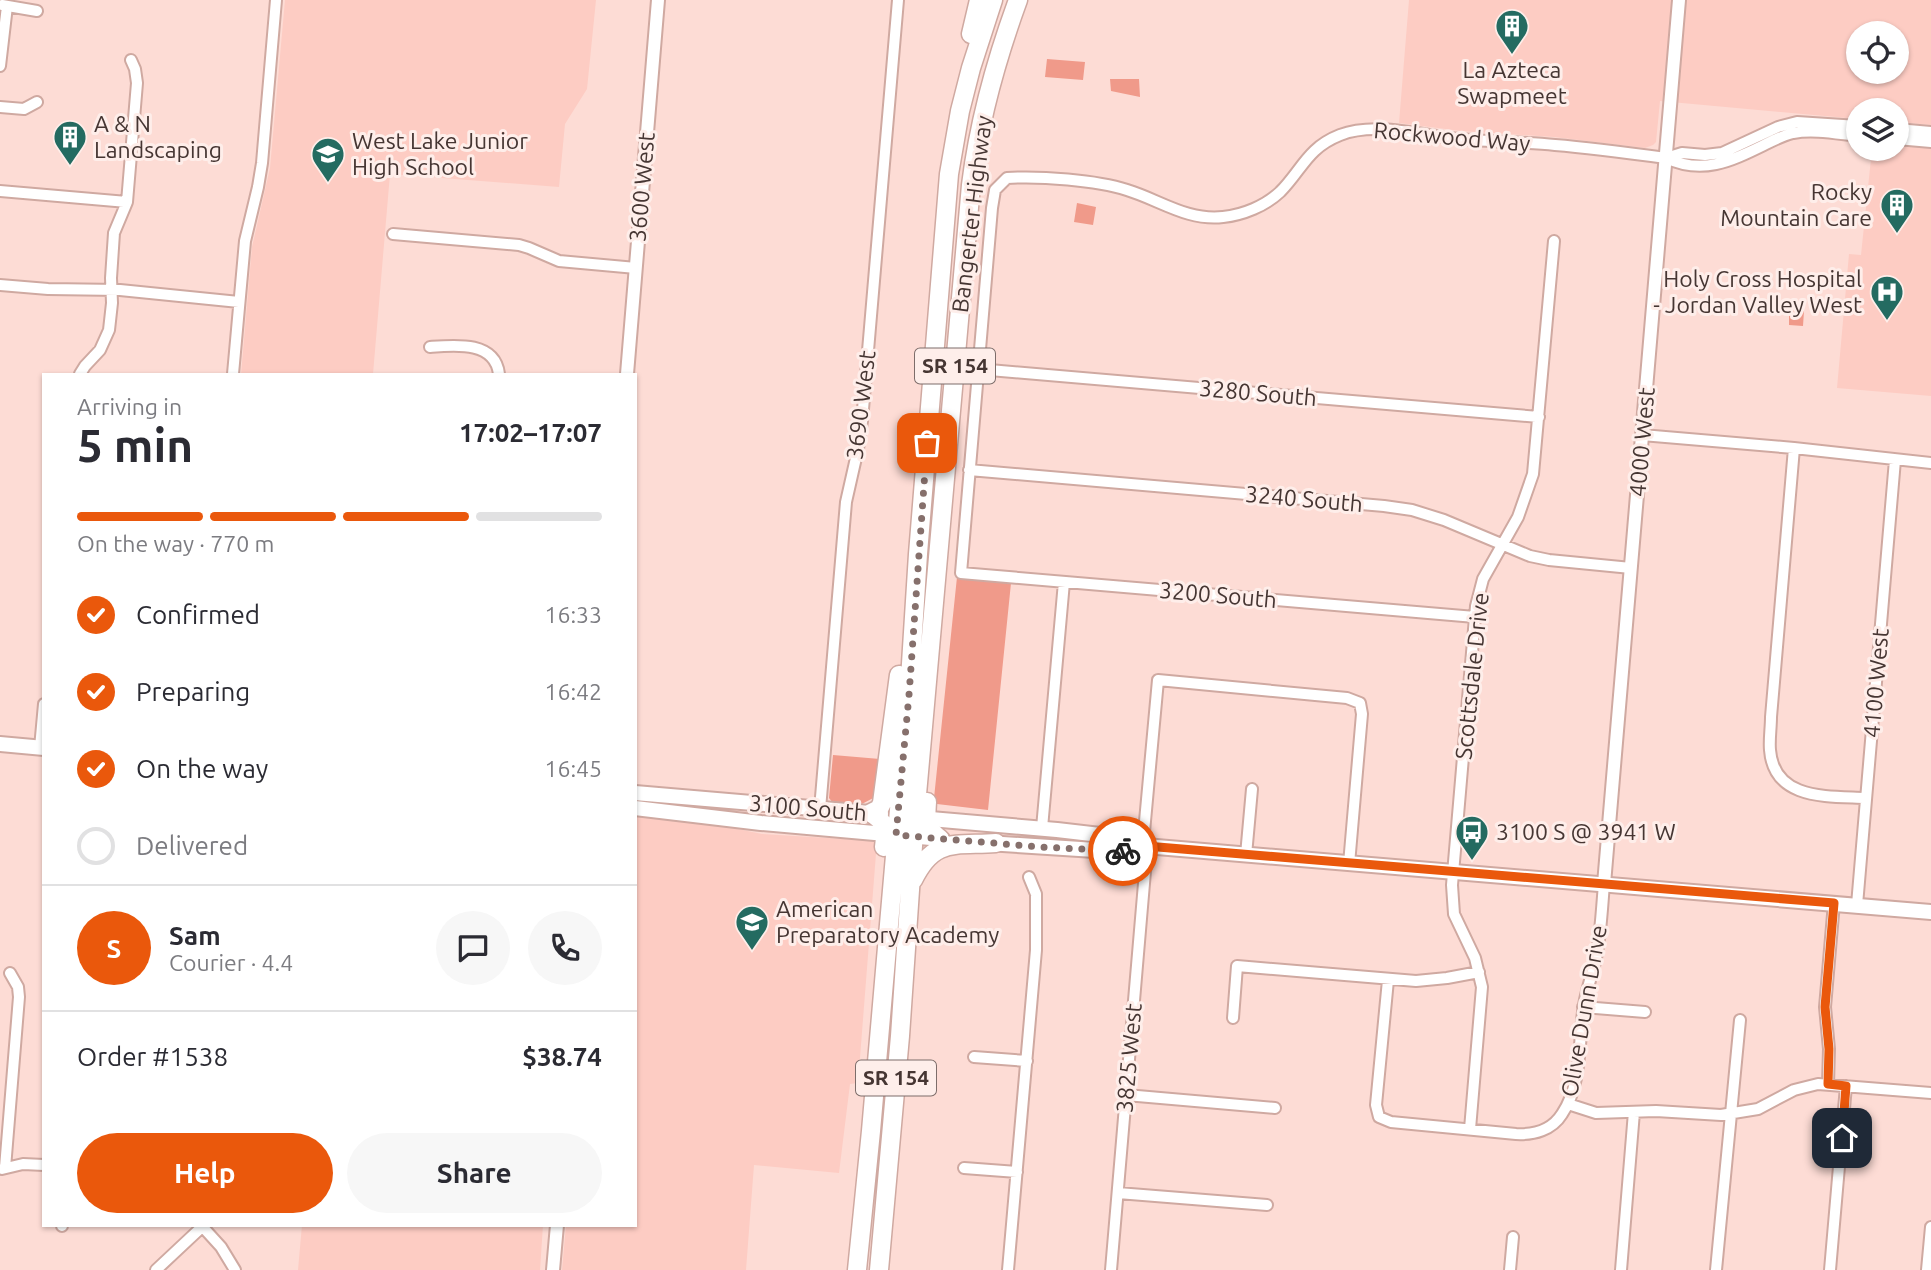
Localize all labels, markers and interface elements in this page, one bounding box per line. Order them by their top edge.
building icon: La Azteca Swapmeet [1493,7,1531,56]
map controls [1846,21,1909,161]
button: locate [1846,21,1909,84]
place label: La Azteca Swapmeet [1457,57,1567,108]
button: layers [1846,98,1909,161]
place label: A & N Landscaping [94,111,222,162]
street label: Bangerter Highway [947,114,996,314]
street label: Rockwood Way [1373,117,1531,156]
building icon: A & N Landscaping [51,118,89,167]
place label: West Lake Junior High School [352,128,528,179]
street label: 3600 West [624,131,659,243]
school or university icon: West Lake Junior High School [309,135,347,184]
place label: Rocky Mountain Care [1720,179,1872,230]
building icon: Rocky Mountain Care [1878,186,1916,235]
place label: Holy Cross Hospital - Jordan Valley West [1653,266,1862,317]
hospital icon: Holy Cross Hospital - Jordan Valley West [1868,273,1906,322]
road number: SR 154 [915,348,995,384]
street label: 3690 West [841,349,880,461]
street label: 3280 South [1198,375,1318,410]
street label: 4000 West [1624,386,1659,498]
text: Arriving in [77,394,182,419]
pin [897,413,957,473]
text: 17:02–17:07 [459,418,602,447]
text: 5 min [77,419,193,471]
icon: bag [908,424,946,462]
street label: 3240 South [1244,481,1364,516]
text: On the way · 770 m [77,531,274,556]
street label: 3200 South [1158,577,1278,612]
street label: Scottsdale Drive [1450,591,1493,761]
icon: check [77,596,115,634]
text: Confirmed [136,600,260,629]
text: 16:33 [544,602,602,627]
street label: 4100 West [1858,627,1893,739]
icon: check [77,673,115,711]
text: Preparing [136,677,250,706]
text: 16:42 [544,679,602,704]
icon: check [77,750,115,788]
text: On the way [136,754,268,783]
text: 16:45 [544,756,602,781]
street label: 3100 South [748,790,868,825]
bus stop icon: 3100 S @ 3941 W [1453,813,1491,862]
courier [1088,816,1158,886]
place label: 3100 S @ 3941 W [1496,819,1676,844]
text: Delivered [136,831,248,860]
icon: bike [1104,832,1142,870]
place label: American Preparatory Academy [776,896,999,947]
school or university icon: American Preparatory Academy [733,903,771,952]
button: chat [436,911,510,985]
button: phone [528,911,602,985]
text: Sam [169,921,221,950]
street label: Olive Dunn Drive [1556,923,1611,1099]
text: S [107,934,121,963]
text: Courier · 4.4 [169,950,293,975]
street label: 3825 West [1111,1002,1146,1114]
text: Order #1538 [77,1042,228,1071]
text: $38.74 [522,1042,602,1071]
road number: SR 154 [856,1060,936,1096]
pin [1812,1108,1872,1168]
icon: home [1823,1119,1861,1157]
button: Help [77,1133,333,1213]
button: Share [347,1133,602,1213]

